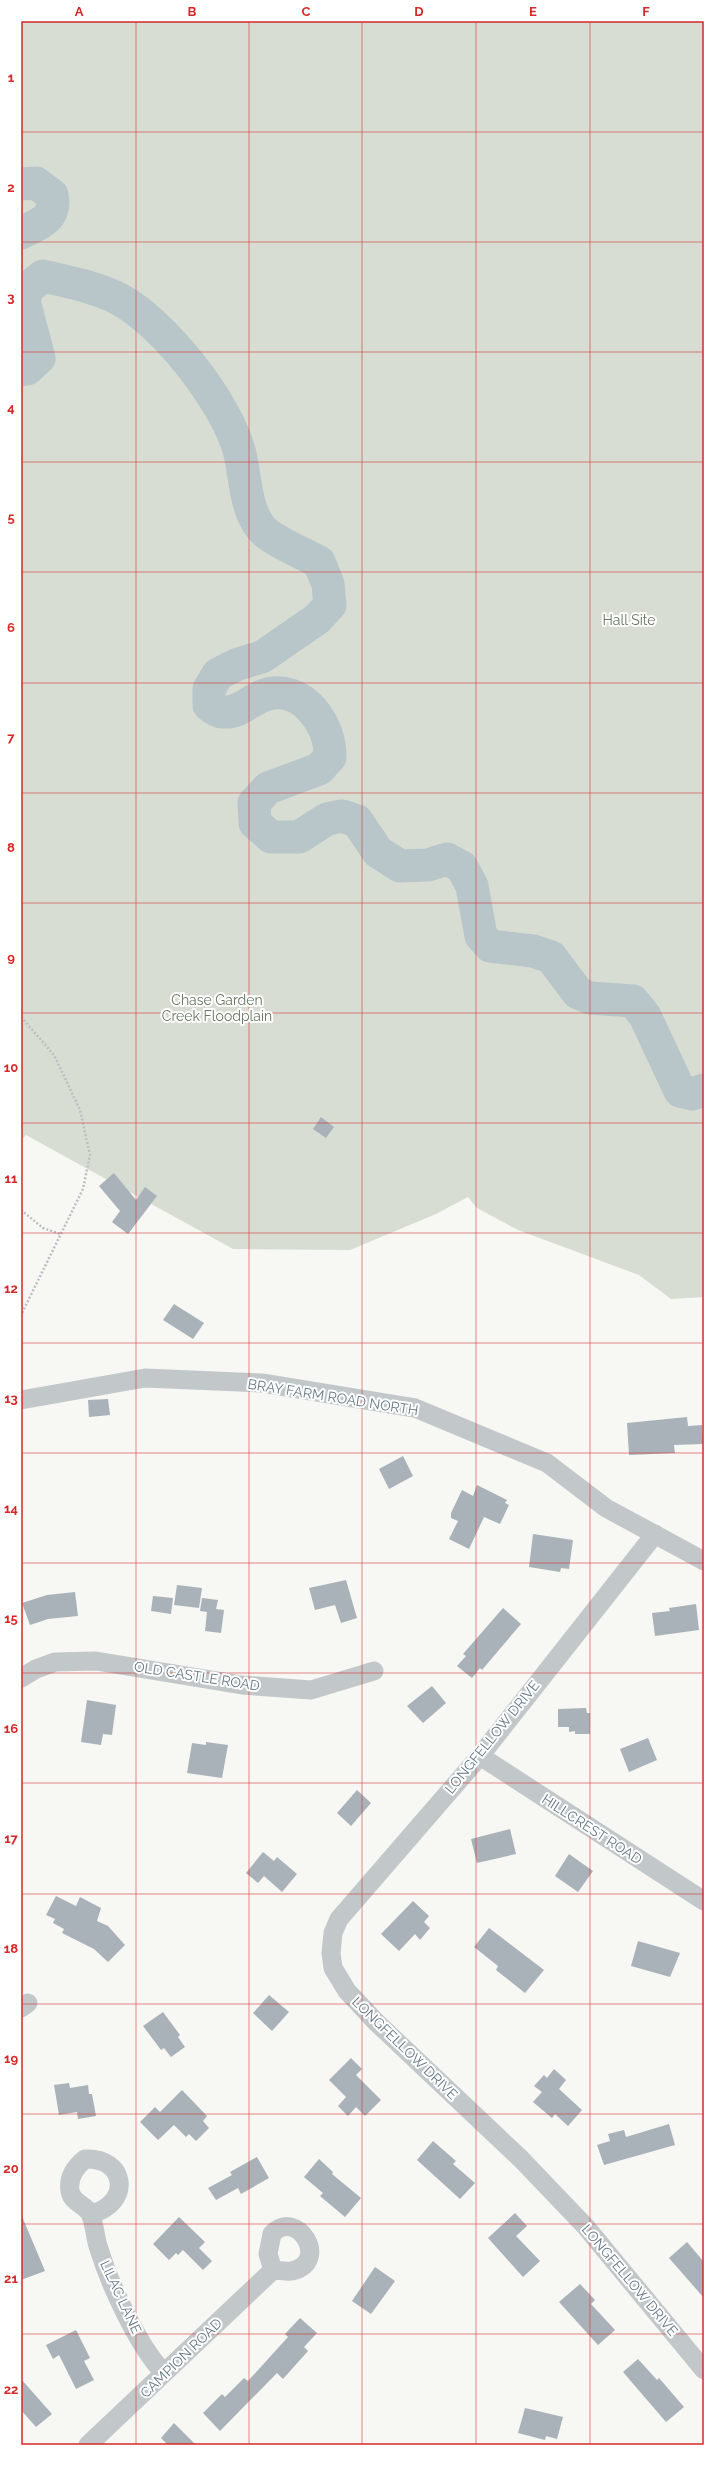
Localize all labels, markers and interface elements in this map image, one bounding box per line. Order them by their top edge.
text: A [75,4,84,19]
text: B [188,4,197,19]
text: C [302,4,311,19]
text: D [414,4,424,19]
text: E [529,4,537,19]
text: F [642,4,650,19]
text: 1 [8,70,15,85]
text: 2 [7,180,15,195]
text: 3 [7,290,15,305]
text: 4 [7,400,15,415]
text: 5 [7,510,15,525]
park label: Hall Site [603,612,656,628]
text: 6 [7,620,15,635]
text: 7 [7,730,15,745]
text: 8 [7,840,15,855]
text: 9 [7,950,15,965]
park label: Chase Garden Creek Floodplain [162,992,272,1024]
text: 10 [4,1060,18,1075]
text: 11 [5,1171,18,1186]
text: 12 [4,1281,18,1296]
street label: BRAY FARM ROAD NORTH [247,1376,419,1418]
text: 13 [4,1391,18,1406]
text: 14 [4,1501,18,1516]
text: 15 [4,1611,18,1626]
street label: OLD CASTLE ROAD [133,1658,261,1694]
street label: LONGFELLOW DRIVE [442,1677,542,1797]
text: 16 [4,1721,18,1736]
street label: HILLCREST ROAD [539,1791,645,1867]
text: 17 [4,1831,19,1846]
text: 18 [4,1941,18,1956]
street label: LONGFELLOW DRIVE [349,1994,461,2102]
text: 19 [4,2051,18,2066]
text: 20 [3,2161,19,2176]
street label: LONGFELLOW DRIVE [579,2221,681,2339]
street label: LILAC LANE [97,2258,145,2336]
text: 21 [4,2271,18,2286]
street label: CAMPION ROAD [137,2315,225,2401]
text: 22 [4,2382,18,2397]

